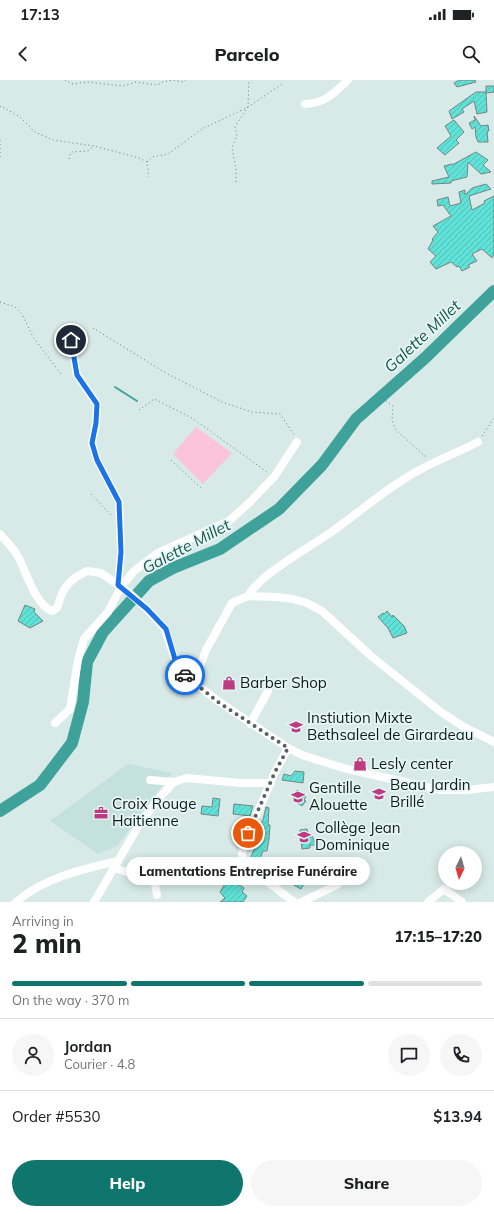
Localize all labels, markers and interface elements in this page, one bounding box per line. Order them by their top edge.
text: 17:13 [20,5,60,24]
icon: back [12,43,34,65]
text: Parcelo [214,43,280,66]
icon: search [460,43,482,65]
water label: Galette Millet [380,295,465,376]
pin [54,323,88,357]
icon: home [60,329,82,351]
water label: Galette Millet [138,514,234,578]
courier [165,655,205,695]
icon: car [174,664,196,686]
place label: Barber Shop [240,673,327,692]
shop icon: Barber Shop [221,675,237,691]
place label: Instiution Mixte Bethsaleel de Girardeau [307,708,473,744]
school or university icon: Instiution Mixte Bethsaleel de Girardeau [288,719,304,735]
place label: Lesly center [371,754,454,773]
shop icon: Lesly center [352,756,368,772]
place label: Beau Jardin Brillé [390,775,471,811]
place label: Gentille Alouette [309,778,367,814]
school or university icon: Beau Jardin Brillé [371,786,387,802]
school or university icon: Gentille Alouette [290,789,306,805]
place label: Croix Rouge Haitienne [112,794,196,830]
office icon: Croix Rouge Haitienne [93,805,109,821]
pin [231,816,265,850]
place label: Collège Jean Dominique [315,818,401,854]
icon: bag [237,822,259,844]
school or university icon: Collège Jean Dominique [296,829,312,845]
north arrow [438,846,482,890]
map controls [438,846,482,890]
callout: Lamentations Entreprise Funéraire [126,857,370,885]
text: Lamentations Entreprise Funéraire [139,863,357,879]
text: Arriving in [12,913,74,929]
text: 2 min [12,927,82,960]
text: 17:15–17:20 [395,927,482,946]
text: On the way · 370 m [12,992,129,1008]
button: person [12,1034,54,1076]
button: chat [388,1034,430,1076]
button: phone [440,1034,482,1076]
text: Jordan [64,1037,112,1056]
text: Courier · 4.8 [64,1056,135,1072]
text: Order #5530 [12,1107,100,1126]
text: $13.94 [433,1107,482,1126]
button: Help [12,1160,243,1206]
button: Share [251,1160,482,1206]

